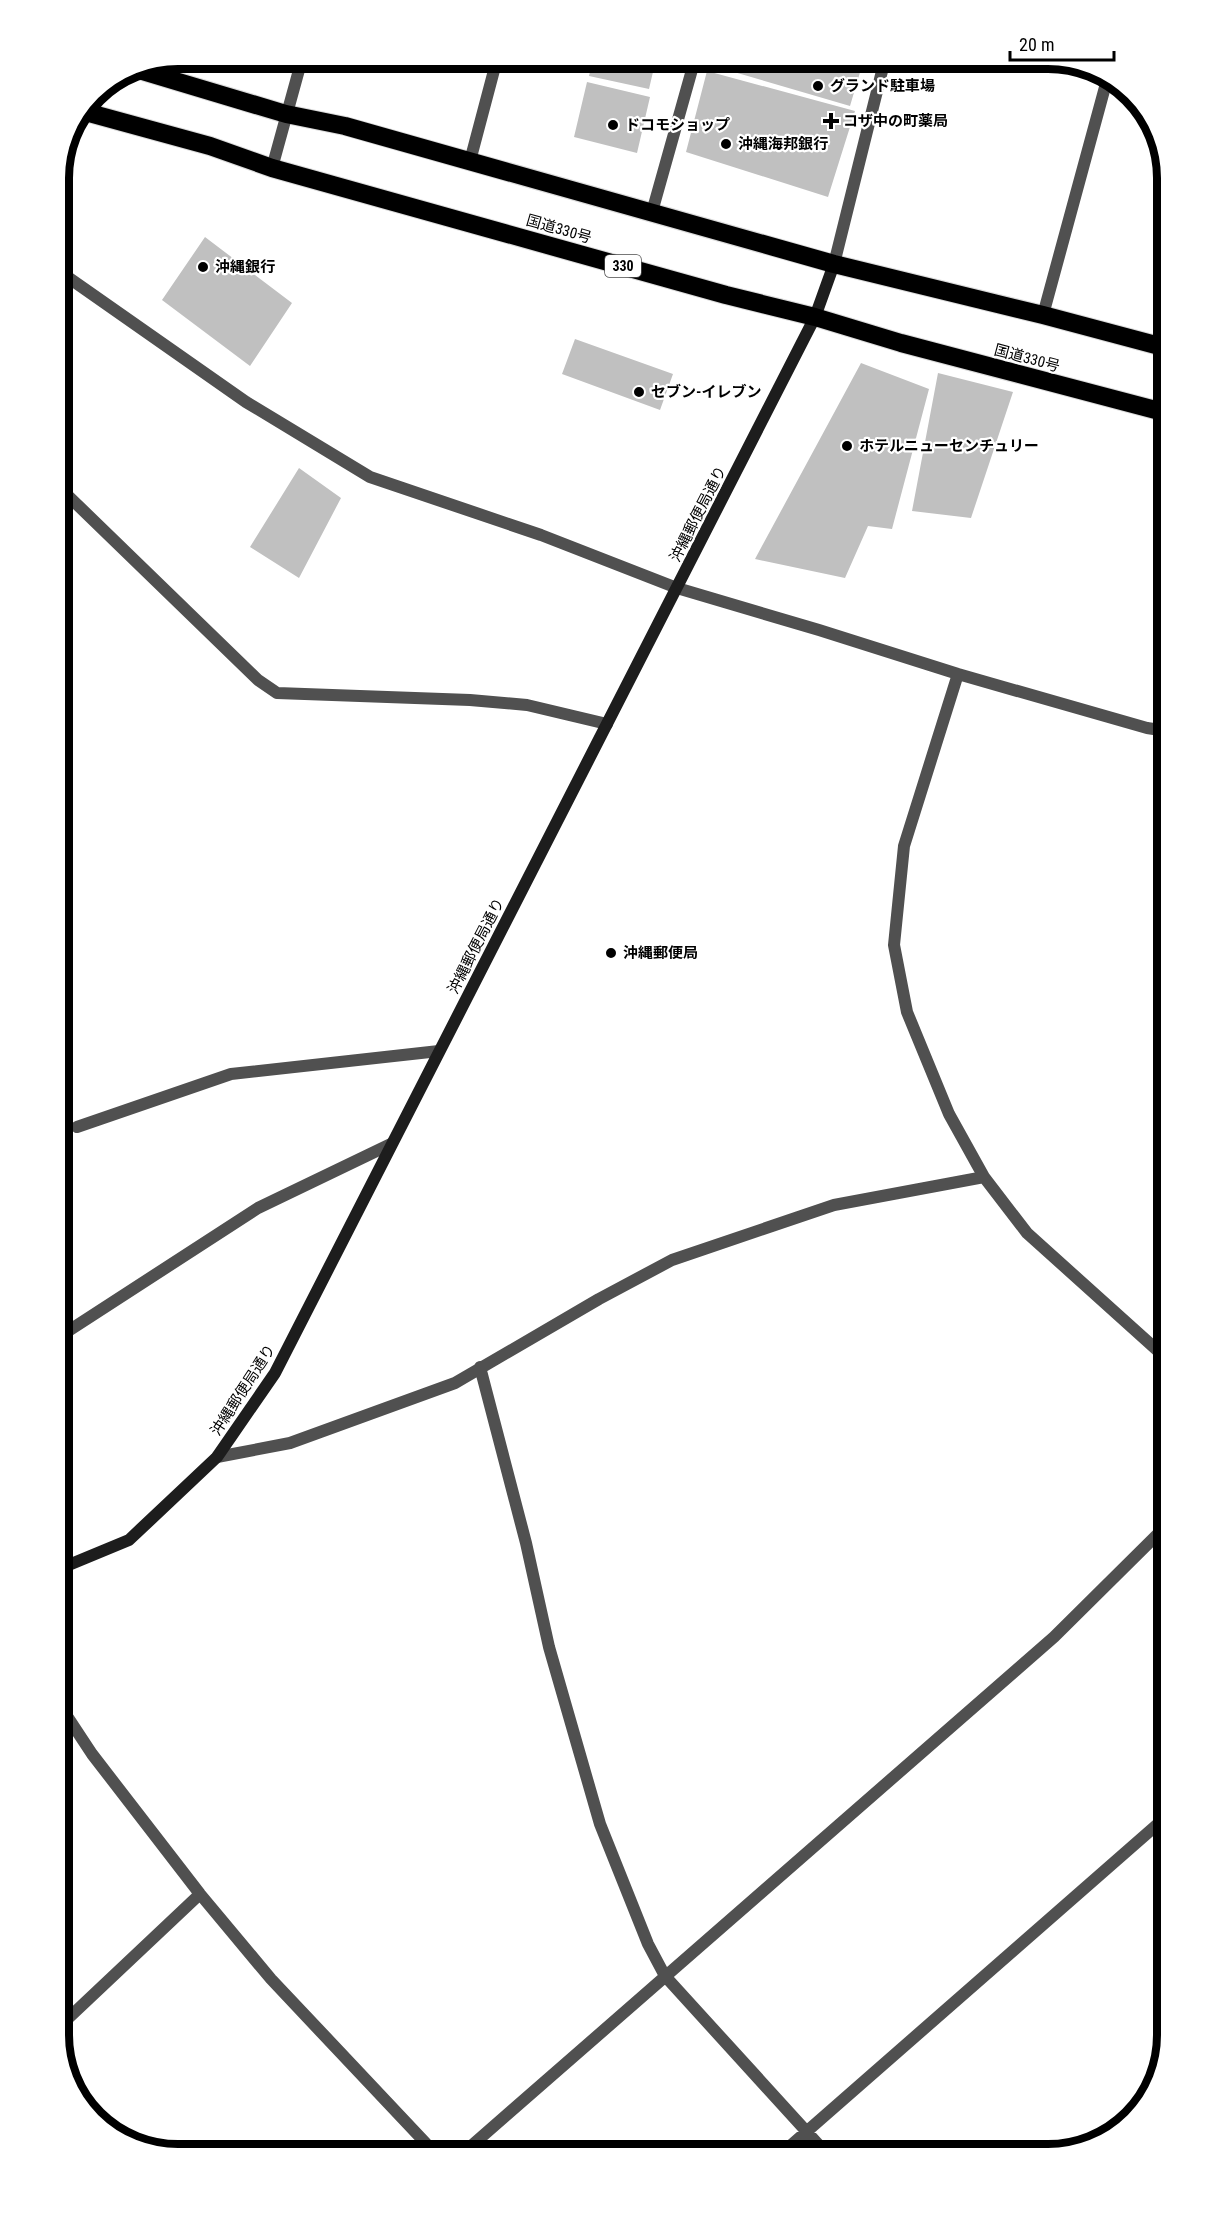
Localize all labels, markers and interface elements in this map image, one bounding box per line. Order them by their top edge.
scale bar [1010,24,1114,62]
text: 20 m [1019,34,1054,55]
place label: グランド駐車場 [830,77,935,95]
marker: グランド駐車場 [811,79,825,93]
place label: コザ中の町薬局 [843,112,948,130]
marker: コザ中の町薬局 [824,114,838,128]
place label: ドコモショップ [625,116,730,134]
marker: ドコモショップ [606,118,620,132]
place label: 沖縄海邦銀行 [738,135,828,153]
marker: 沖縄海邦銀行 [719,137,733,151]
street label: 国道330号 [524,211,594,247]
road number: 330 [605,255,641,277]
place label: 沖縄銀行 [215,258,275,276]
marker: 沖縄銀行 [196,260,210,274]
street label: 国道330号 [992,341,1062,375]
place label: セブン-イレブン [651,383,761,401]
marker: セブン-イレブン [632,385,646,399]
place label: ホテルニューセンチュリー [859,437,1039,455]
marker: ホテルニューセンチュリー [840,439,854,453]
street label: 沖縄郵便局通り [666,463,730,565]
street label: 沖縄郵便局通り [444,895,508,997]
place label: 沖縄郵便局 [623,944,698,962]
marker: 沖縄郵便局 [604,946,618,960]
street label: 沖縄郵便局通り [207,1341,279,1439]

